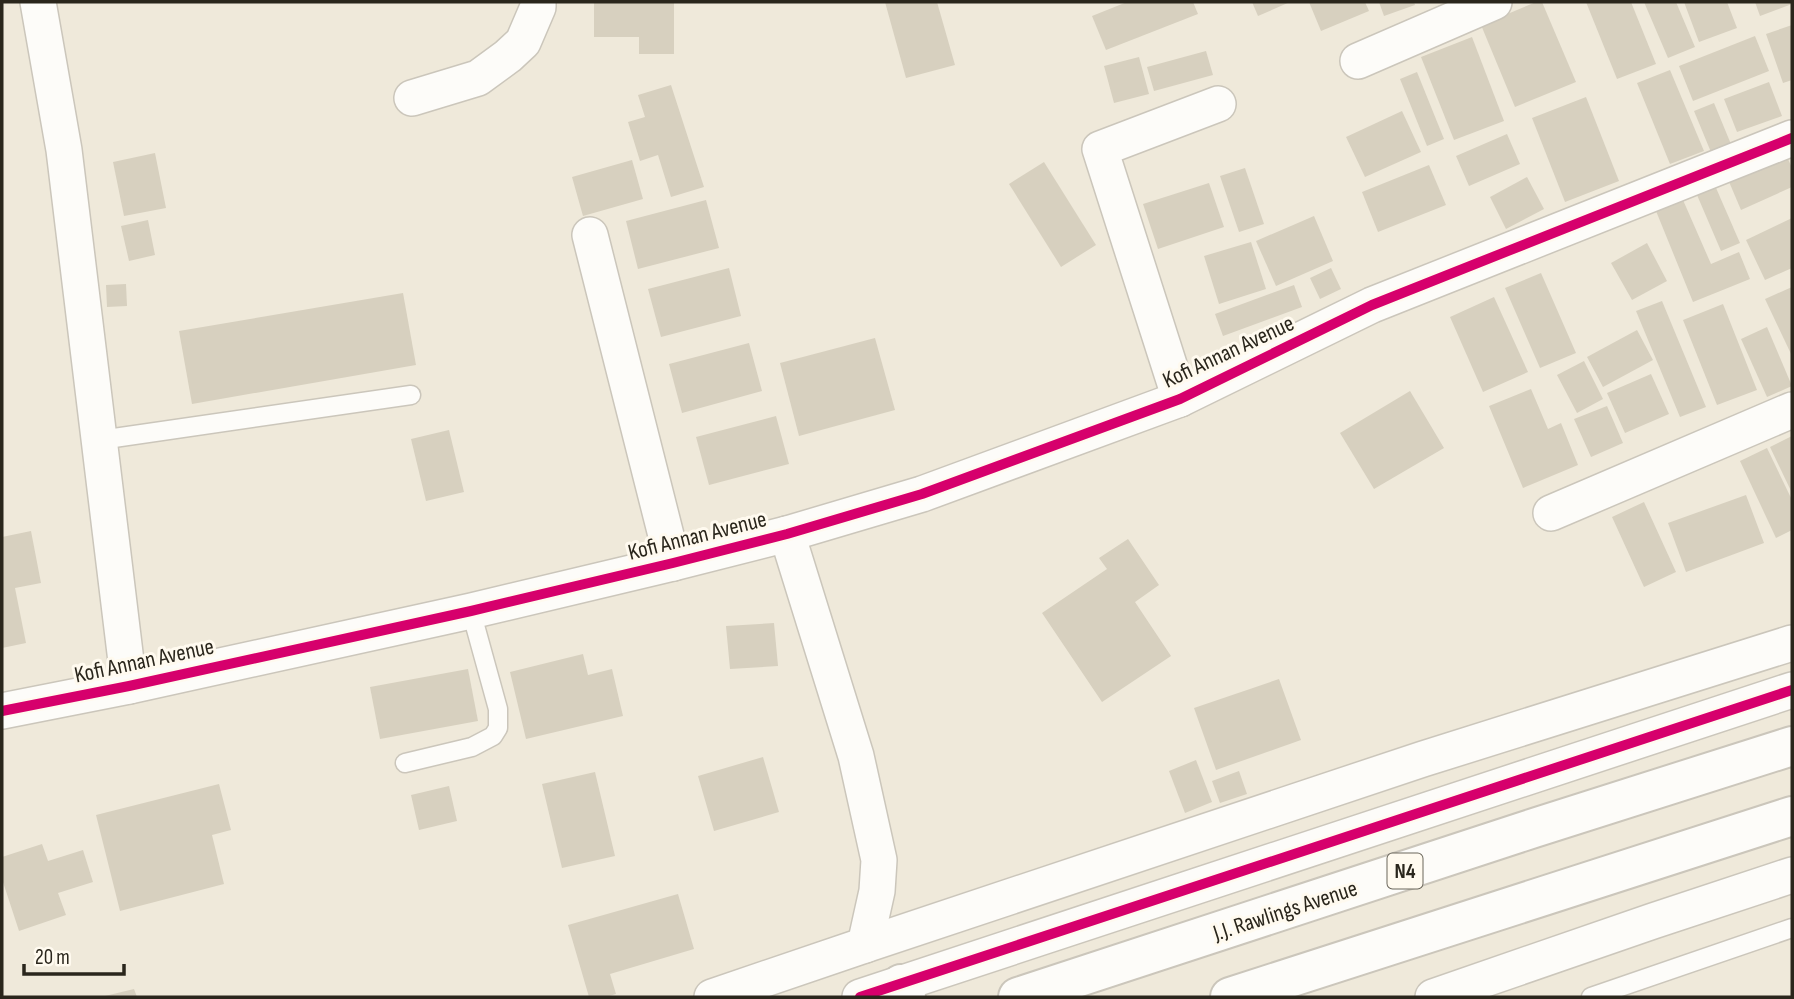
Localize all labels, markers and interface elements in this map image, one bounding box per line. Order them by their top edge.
street label: Kofi Annan Avenue [1158,309,1299,395]
street label: Kofi Annan Avenue [625,505,769,567]
street label: Kofi Annan Avenue [72,633,216,689]
road number: N4 [1388,854,1422,888]
street label: J.J. Rawlings Avenue [1209,874,1361,948]
scale bar [24,932,124,976]
text: 20 m [35,945,70,970]

